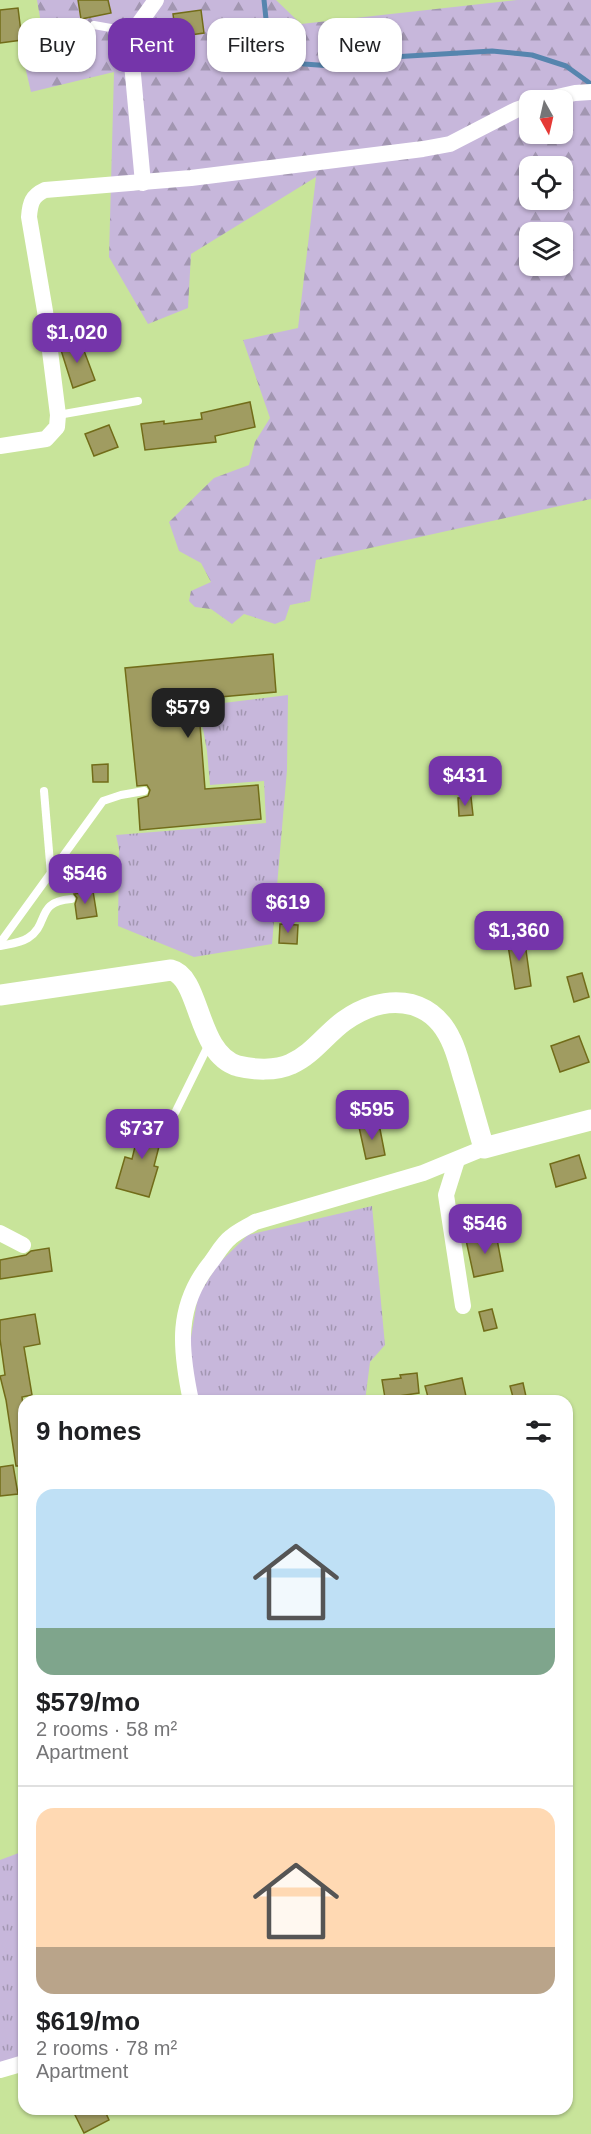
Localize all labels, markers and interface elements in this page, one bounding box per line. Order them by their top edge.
chip: Buy [18,18,96,72]
chip: Rent [108,18,195,72]
chip: Filters [207,18,306,72]
chip: New [318,18,402,72]
north arrow [519,90,573,144]
map controls [519,90,573,276]
button: locate [519,156,573,210]
button: layers [519,222,573,276]
pin: $1,020 [28,313,126,364]
text: $1,020 [46,321,108,343]
pin: $579 [152,688,224,739]
text: $579 [166,696,210,718]
pin: $431 [429,756,501,807]
text: $431 [443,764,487,786]
pin: $546 [49,854,121,905]
text: $546 [63,862,107,884]
pin: $619 [252,883,324,934]
text: $619 [266,891,310,913]
pin: $1,360 [470,911,568,962]
text: $1,360 [488,919,550,941]
pin: $595 [336,1090,408,1141]
text: $595 [350,1098,394,1120]
pin: $737 [106,1109,178,1160]
text: $737 [120,1117,164,1139]
pin: $546 [449,1204,521,1255]
text: $546 [463,1212,507,1234]
icon: filters [522,1415,555,1448]
text: 9 homes [36,1416,142,1446]
icon: home [242,1528,350,1636]
text: $579/mo [36,1687,140,1717]
text: 2 rooms · 58 m² [36,1718,177,1740]
text: Apartment [36,1741,128,1763]
icon: home [242,1847,350,1955]
text: $619/mo [36,2006,140,2036]
text: 2 rooms · 78 m² [36,2037,177,2059]
text: Apartment [36,2060,128,2082]

